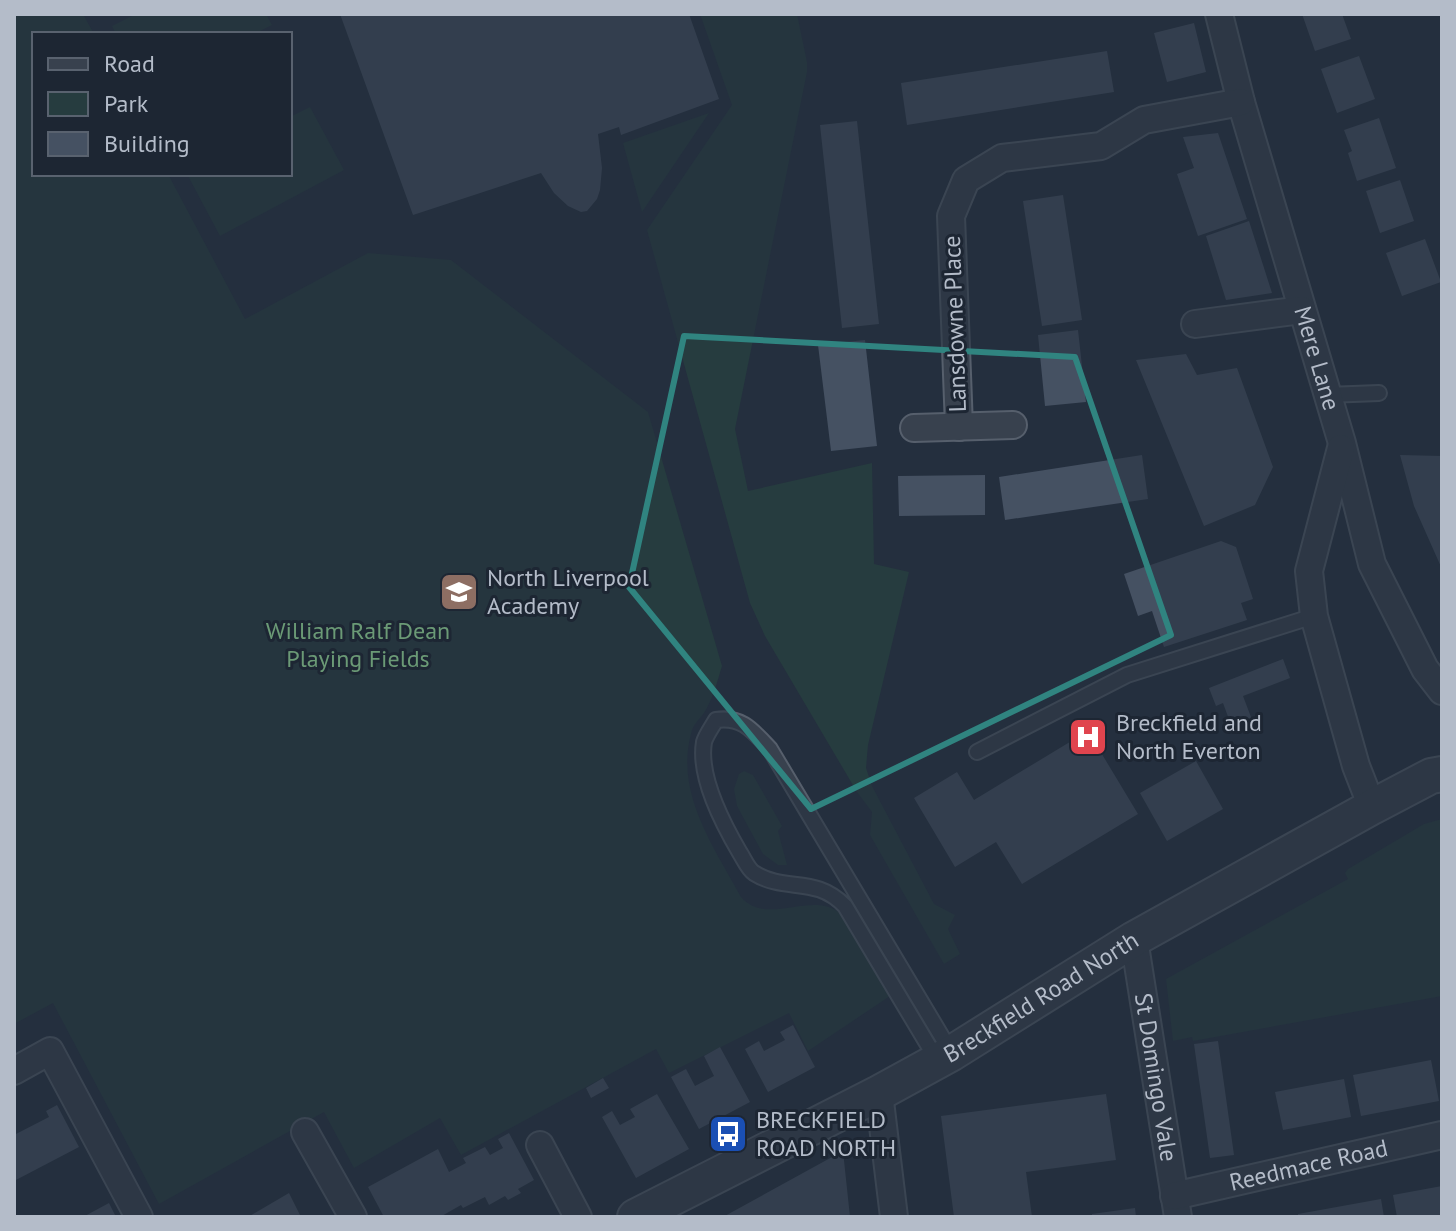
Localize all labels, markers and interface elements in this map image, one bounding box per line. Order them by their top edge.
legend [32,32,292,176]
text: Road [104,48,155,79]
text: Park [104,88,149,119]
text: Building [104,128,190,159]
street label: Lansdowne Place [936,235,973,413]
street label: Mere Lane [1287,302,1347,414]
place label: North Liverpool Academy [487,562,649,621]
school or university icon: North Liverpool Academy [438,571,480,613]
park label: William Ralf Dean Playing Fields [266,615,450,674]
place label: Breckfield and North Everton [1116,707,1262,766]
hospital icon: Breckfield and North Everton [1067,716,1109,758]
street label: Breckfield Road North [938,924,1144,1070]
street label: St Domingo Vale [1128,991,1185,1164]
place label: BRECKFIELD ROAD NORTH [756,1104,896,1163]
bus stop icon: BRECKFIELD ROAD NORTH [707,1113,749,1155]
street label: Reedmace Road [1226,1132,1391,1198]

